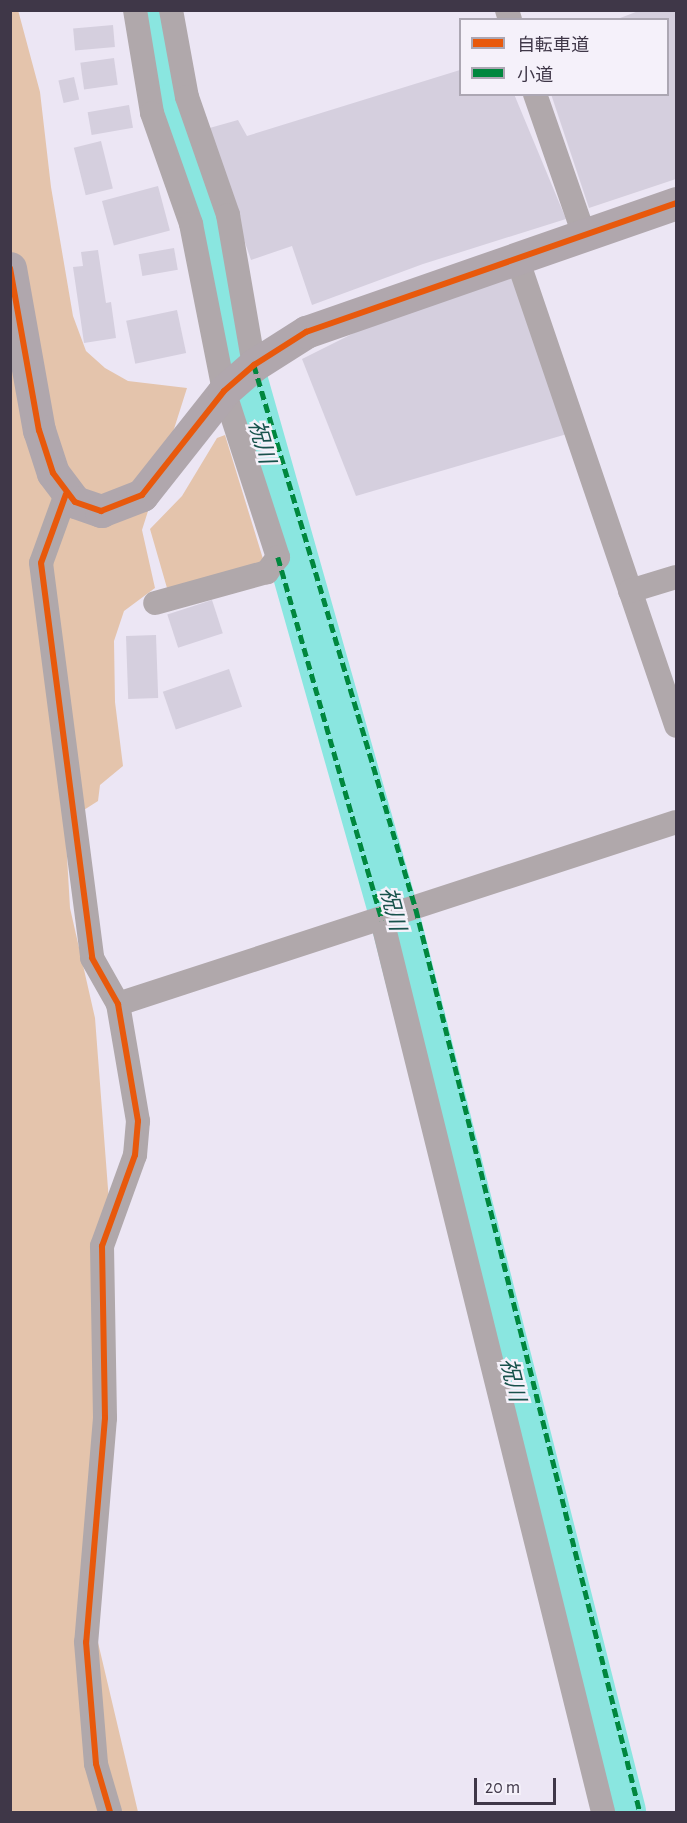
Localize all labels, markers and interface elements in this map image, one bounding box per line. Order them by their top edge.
legend [459,18,669,96]
text: 自転車道 [517,37,589,55]
text: 小道 [517,67,553,85]
water label: 祝川 [242,417,280,467]
water label: 祝川 [374,884,410,934]
water label: 祝川 [494,1355,530,1405]
scale bar [477,1766,560,1804]
text: 20 m [485,1779,520,1797]

